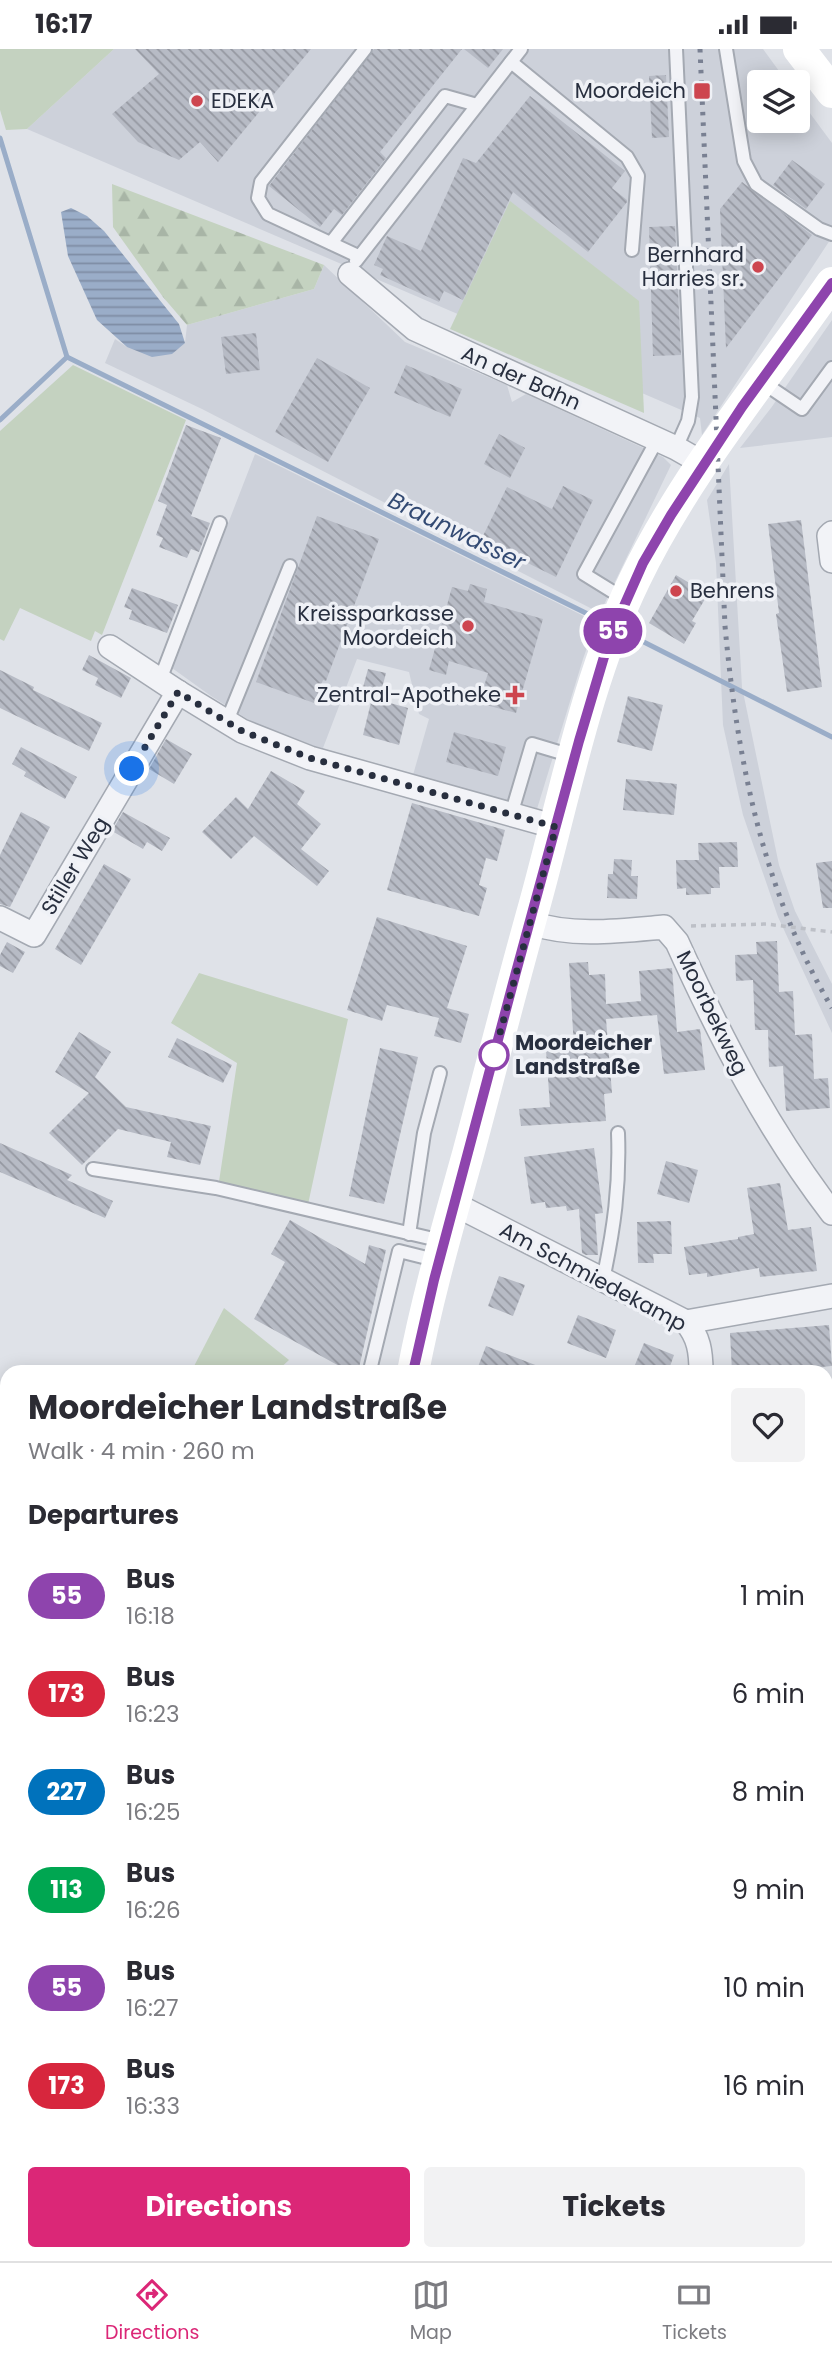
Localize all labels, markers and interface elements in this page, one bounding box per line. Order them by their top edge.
text: 16:17 [35,6,92,42]
map controls [747,70,810,133]
button: layers [747,70,810,133]
place label: Moordeich [575,76,686,105]
marker: Moordeich [692,81,712,101]
place label: EDEKA [211,86,274,115]
marker: EDEKA [189,93,205,109]
place label: Bernhard Harries sr. [642,240,744,293]
marker: Bernhard Harries sr. [750,259,766,275]
street label: An der Bahn [457,338,585,417]
water label: Braunwasser [383,484,532,579]
place label: Behrens [690,576,775,605]
marker: Behrens [668,583,684,599]
place label: Kreissparkasse Moordeich [297,599,454,652]
line badge: 55 [582,608,644,654]
text: 55 [597,614,629,647]
marker: Kreissparkasse Moordeich [460,618,476,634]
place label: Zentral-Apotheke [317,680,501,709]
marker: Zentral-Apotheke [507,687,523,703]
your location [114,751,149,786]
street label: Stiller Weg [34,811,115,920]
street label: Moorbekweg [670,946,755,1080]
place label: Moordeicher Landstraße [515,1028,652,1081]
marker: Moordeicher Landstraße [479,1040,509,1070]
street label: Am Schmiedekamp [495,1215,692,1338]
text: Moordeicher Landstraße [28,1384,447,1431]
button: heart [731,1388,805,1462]
text: Walk · 4 min · 260 m [28,1435,255,1467]
text: Departures [28,1497,179,1533]
text: Bus [126,1561,175,1597]
text: 1 min [740,1578,805,1614]
text: 55 [51,1579,82,1612]
text: 16:18 [126,1600,175,1632]
text: Bus [126,1659,175,1695]
text: 6 min [732,1676,805,1712]
text: 173 [48,1677,85,1710]
text: 16:23 [126,1698,180,1730]
text: Bus [126,1757,175,1793]
text: 8 min [732,1774,805,1810]
text: 227 [46,1775,87,1808]
text: 16:25 [126,1796,181,1828]
text: Bus [126,1855,175,1891]
text: 9 min [732,1872,805,1908]
text: 113 [50,1873,83,1906]
text: 16:26 [126,1894,181,1926]
text: Bus [126,1953,175,1989]
text: 10 min [724,1970,805,2006]
text: 55 [51,1971,82,2004]
text: 16:27 [126,1992,179,2024]
text: Bus [126,2051,175,2087]
text: 16 min [723,2068,805,2104]
text: 173 [48,2069,85,2102]
text: 16:33 [126,2090,180,2122]
button: Directions [28,2167,410,2247]
button: Tickets [424,2167,805,2247]
tab: Directions [105,2276,199,2347]
tab: Map [410,2276,452,2347]
tab: Tickets [662,2276,727,2347]

